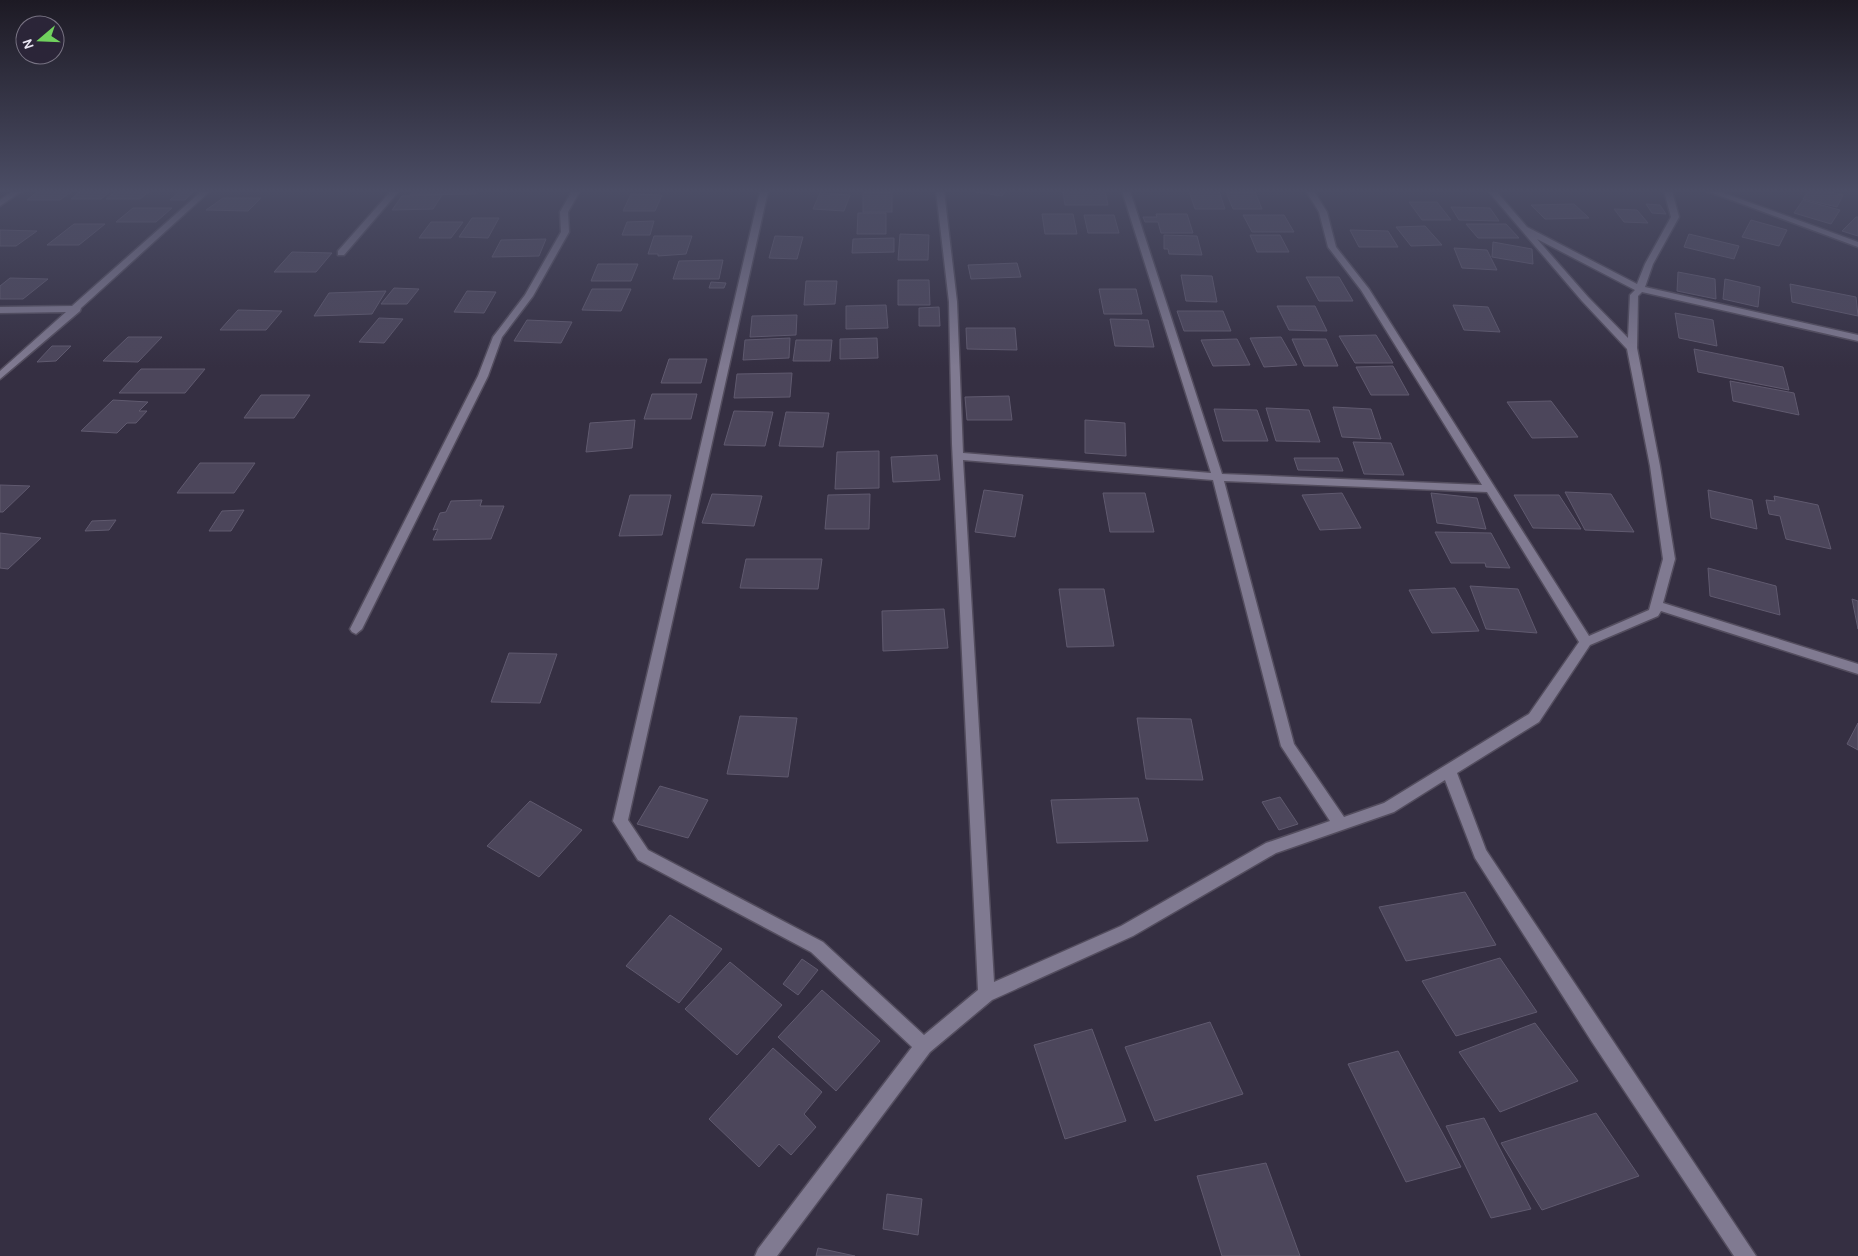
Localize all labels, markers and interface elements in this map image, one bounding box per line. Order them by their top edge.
north arrow [15,15,65,65]
text: N [19,37,38,52]

